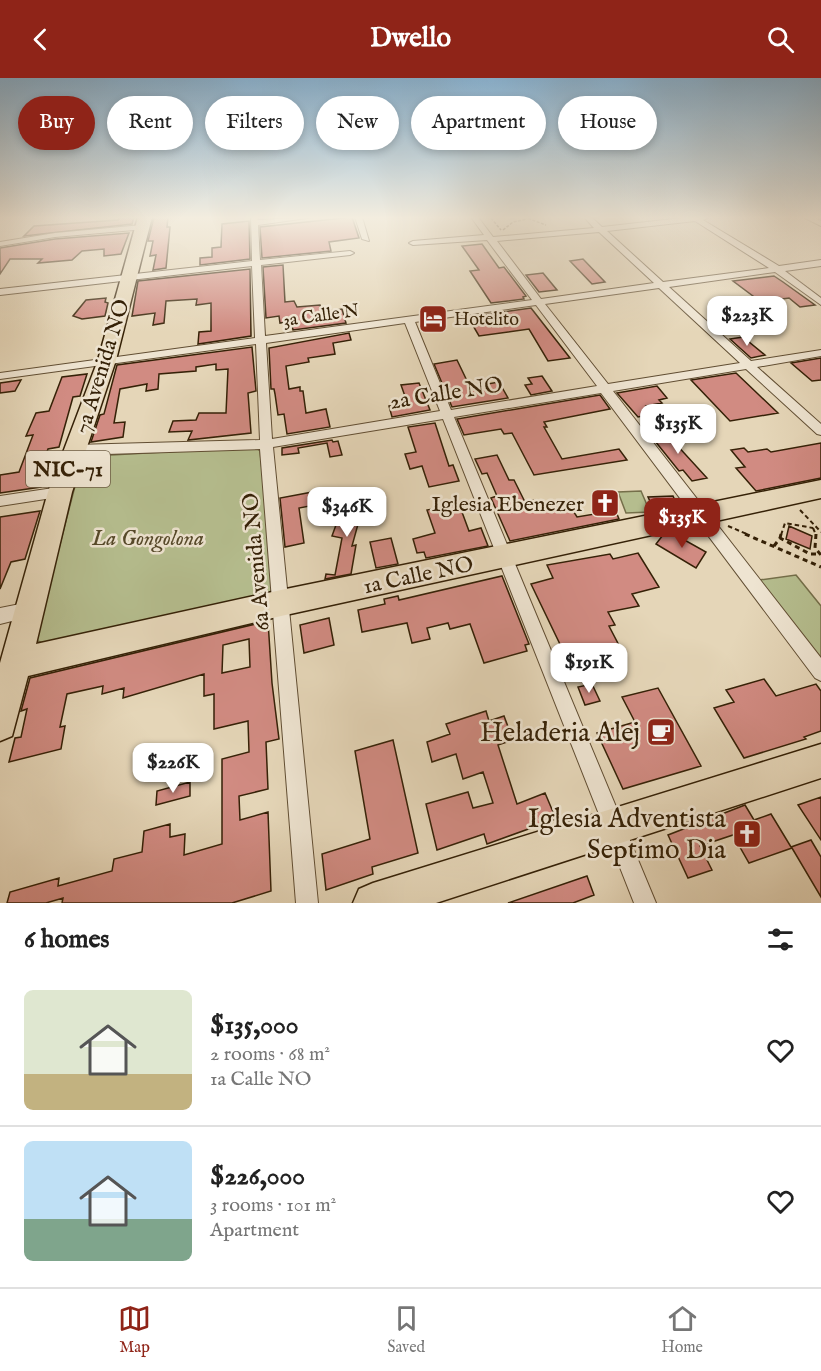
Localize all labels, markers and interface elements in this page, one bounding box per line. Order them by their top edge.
text: Dwello [370,22,451,56]
icon: back [24,23,57,56]
icon: search [764,23,797,56]
chip: Buy [18,96,95,150]
chip: Rent [107,96,193,150]
chip: Filters [205,96,304,150]
chip: New [316,96,399,150]
chip: Apartment [411,96,546,150]
chip: House [558,96,657,150]
street label: 7a Avenida NO [69,296,137,437]
pin: $223K [705,296,789,347]
street label: 3a Calle N [282,300,361,333]
hotel icon: Hotelito [417,303,449,335]
text: $223K [721,303,773,328]
place label: Hotelito [454,309,519,332]
street label: 2a Calle NO [388,371,505,417]
pin: $135K [636,404,720,455]
text: $135K [654,411,702,436]
road number: NIC-71 [26,451,110,487]
pin: $346K [305,487,389,538]
church icon: Iglesia Ebenezer [589,487,621,519]
place label: Iglesia Ebenezer [431,491,584,519]
street label: 6a Avenida NO [237,492,277,632]
text: $346K [321,494,373,519]
pin: $135K [640,498,724,549]
text: $135K [658,505,706,530]
park label: La Gongolona [91,525,204,553]
street label: 1a Calle NO [361,551,476,601]
pin: $191K [547,643,631,694]
text: $191K [564,650,614,675]
cafe icon: Heladeria Alej [645,716,677,748]
place label: Heladeria Alej [480,717,640,751]
pin: $226K [131,743,215,794]
text: $226K [147,750,199,775]
place label: Iglesia Adventista Septimo Dia [528,803,726,868]
church icon: Iglesia Adventista Septimo Dia [731,818,763,850]
text: 6 homes [24,923,109,956]
icon: filters [764,923,797,956]
text: $135,000 [210,1009,298,1042]
icon: home [72,1014,144,1086]
icon: heart [764,1034,797,1067]
text: 2 rooms · 68 m² [210,1042,330,1067]
text: 1a Calle NO [210,1067,311,1092]
text: $226,000 [210,1160,305,1193]
icon: home [72,1165,144,1237]
icon: heart [764,1185,797,1218]
text: 3 rooms · 101 m² [210,1193,336,1218]
text: Apartment [210,1218,299,1243]
tab: Map [118,1302,151,1358]
tab: Saved [387,1302,425,1358]
tab: Home [661,1302,703,1358]

